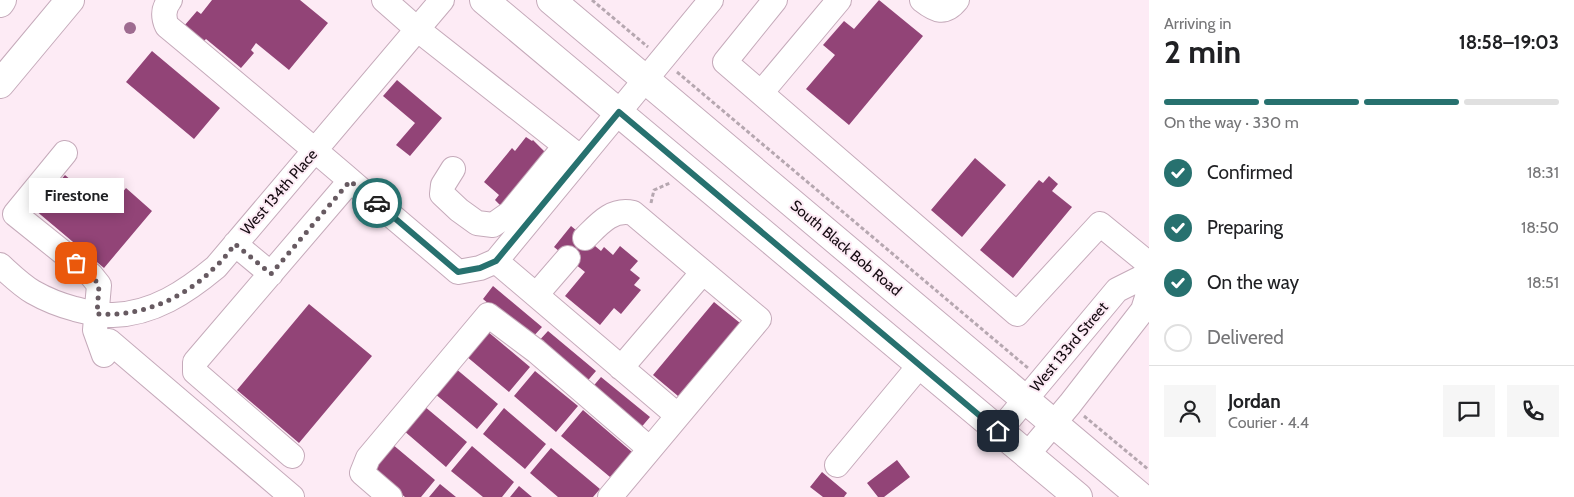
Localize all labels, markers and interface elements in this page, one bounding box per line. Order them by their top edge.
text: Arriving in [1164,14,1231,33]
text: 18:58–19:03 [1459,31,1559,54]
text: 2 min [1164,32,1241,71]
text: On the way · 330 m [1164,113,1299,132]
street label: West 134th Place [237,145,321,239]
icon: check [1164,159,1192,187]
text: Confirmed [1207,161,1293,184]
text: 18:31 [1527,163,1559,182]
callout: Firestone [28,178,124,213]
courier [352,178,402,228]
text: Firestone [45,186,108,205]
icon: car [363,189,391,217]
street label: South Black Bob Road [787,196,905,300]
icon: check [1164,214,1192,242]
text: Preparing [1207,216,1283,239]
text: 18:50 [1521,218,1559,237]
pin [55,242,97,284]
icon: bag [62,249,90,277]
icon: check [1164,269,1192,297]
text: On the way [1207,271,1299,294]
text: 18:51 [1527,273,1559,292]
street label: West 133rd Street [1026,298,1112,396]
text: Delivered [1207,326,1284,349]
button: person [1164,385,1216,437]
button: chat [1443,385,1495,437]
button: phone [1507,385,1559,437]
text: Jordan [1228,390,1281,413]
pin [977,410,1019,452]
text: Courier · 4.4 [1228,413,1309,432]
icon: home [984,417,1012,445]

